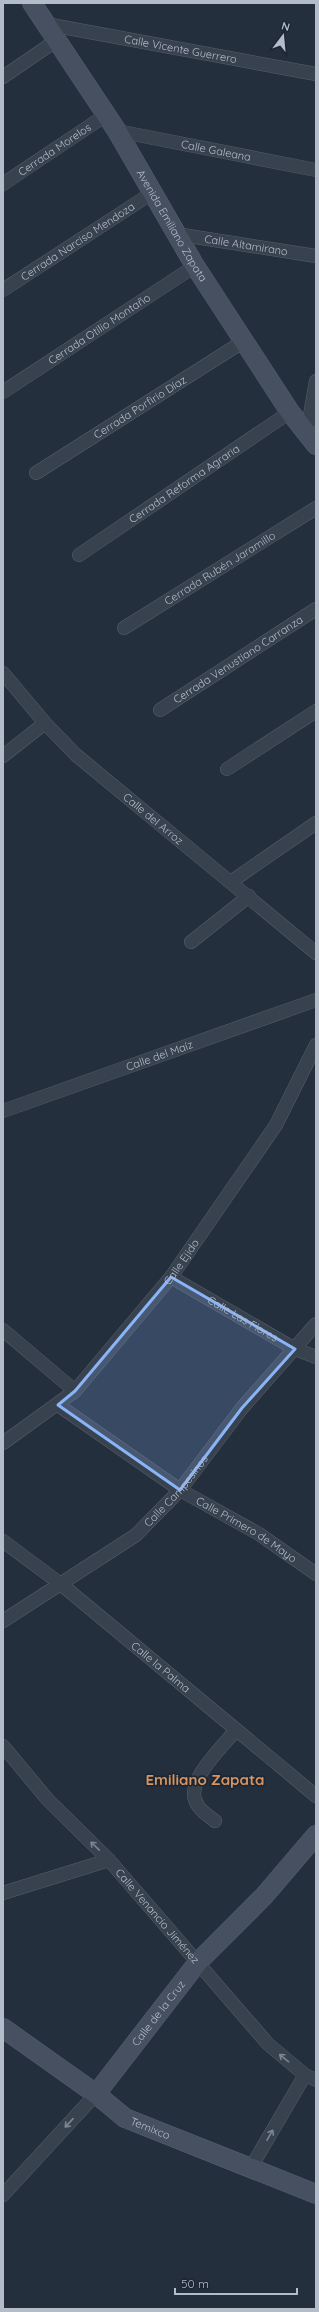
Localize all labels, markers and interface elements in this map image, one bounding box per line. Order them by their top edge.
north arrow [263,16,303,56]
text: N [280,19,292,34]
street label: Calle Vicente Guerrero [123,32,238,66]
street label: Cerrada Morelos [15,120,94,179]
street label: Calle Galeana [180,137,252,164]
street label: Avenida Emiliano Zapata [134,167,210,284]
street label: Cerrada Narciso Mendoza [18,199,137,284]
street label: Calle Altamirano [203,232,289,259]
street label: Cerrada Otilio Montaño [45,290,153,368]
street label: Cerrada Porfirio Díaz [91,373,189,442]
street label: Cerrada Reforma Agraria [126,441,242,526]
street label: Cerrada Rubén Jaramillo [162,528,278,608]
street label: Cerrada Venustiano Carranza [171,612,306,707]
street label: Calle del Arroz [120,790,186,848]
street label: Calle del Maíz [124,1037,195,1074]
street label: Calle Ejido [160,1236,202,1288]
street label: Calle Las Flores [205,1293,281,1345]
street label: Calle Campesinos [141,1452,211,1530]
street label: Calle Primero de Mayo [194,1493,300,1566]
street label: Calle la Palma [128,1638,193,1696]
district label: Emiliano Zapata [146,1770,265,1789]
one-way arrow [90,1841,100,1851]
street label: Calle Venancio Jiménez [113,1866,202,1967]
street label: Calle de la Cruz [129,1978,188,2049]
one-way arrow [279,2053,290,2062]
street label: Temixco [129,2114,173,2142]
one-way arrow [64,2118,74,2128]
one-way arrow [266,2129,274,2141]
scale bar [175,2270,297,2296]
text: 50 m [181,2276,209,2291]

